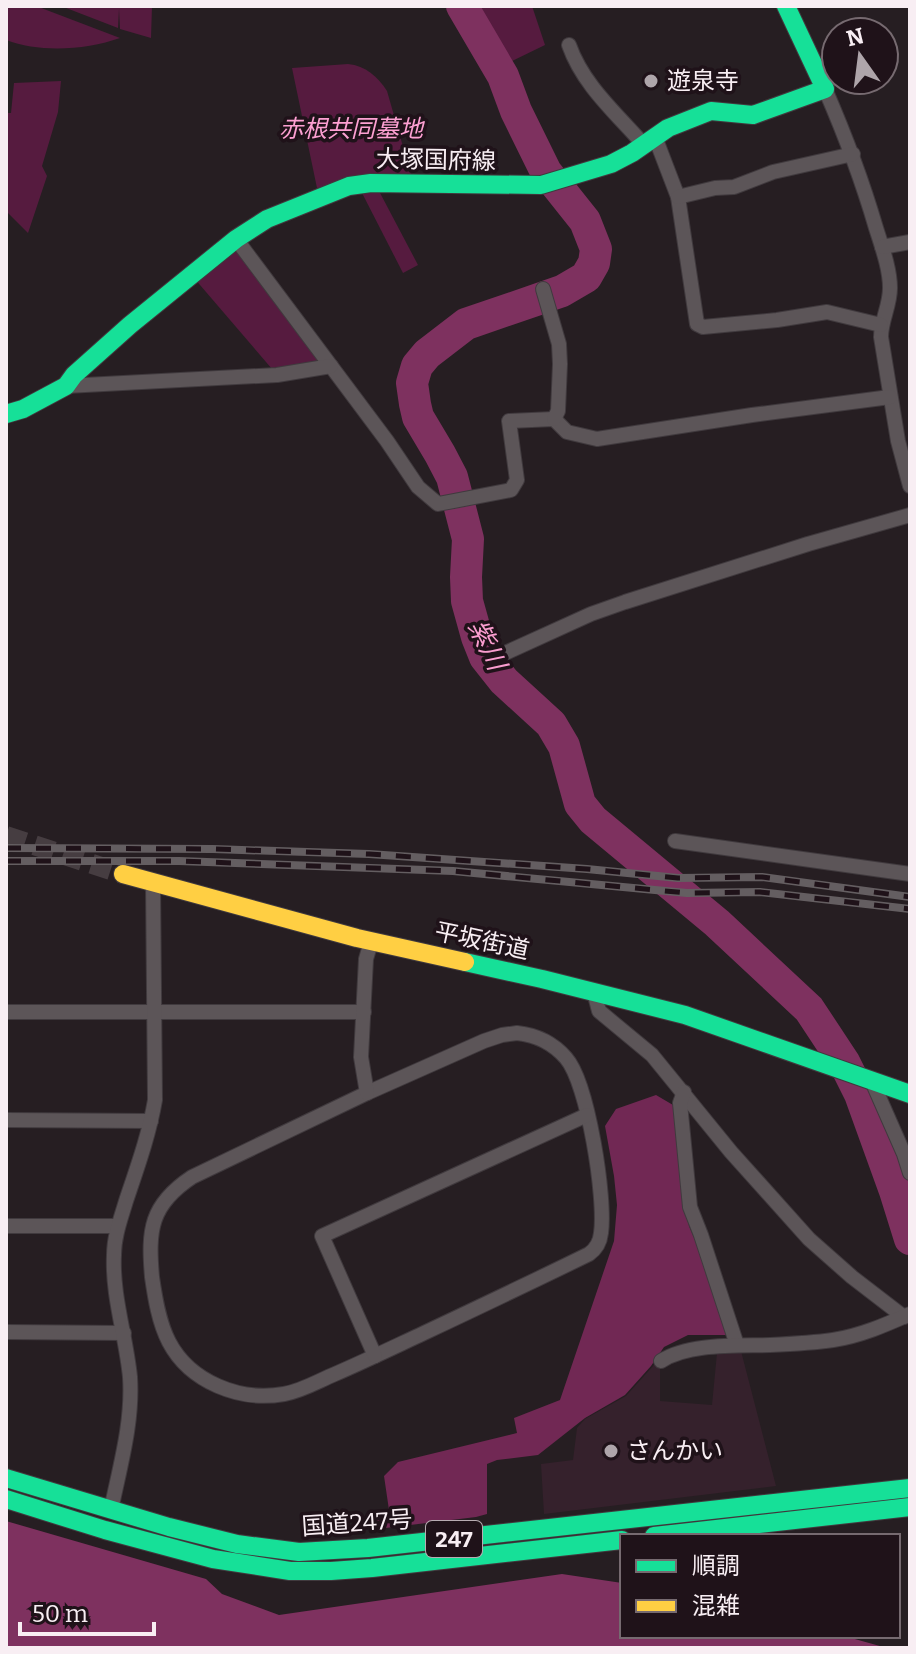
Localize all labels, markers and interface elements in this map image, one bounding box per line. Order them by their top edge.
north arrow [820,16,900,96]
text: N [844,22,867,52]
place label: 遊泉寺 [667,67,739,95]
marker: 遊泉寺 [642,72,660,90]
park label: 赤根共同墓地 [279,115,426,143]
street label: 大塚国府線 [376,145,496,175]
water label: 紫川 [462,615,514,678]
street label: 平坂街道 [432,917,532,965]
place label: さんかい [627,1437,723,1465]
marker: さんかい [602,1442,620,1460]
street label: 国道247号 [301,1505,413,1541]
road number: 247 [426,1521,482,1557]
legend [620,1534,900,1638]
text: 順調 [692,1552,740,1580]
scale bar [20,1586,154,1636]
text: 混雑 [692,1592,740,1620]
text: 50 m [32,1600,88,1628]

